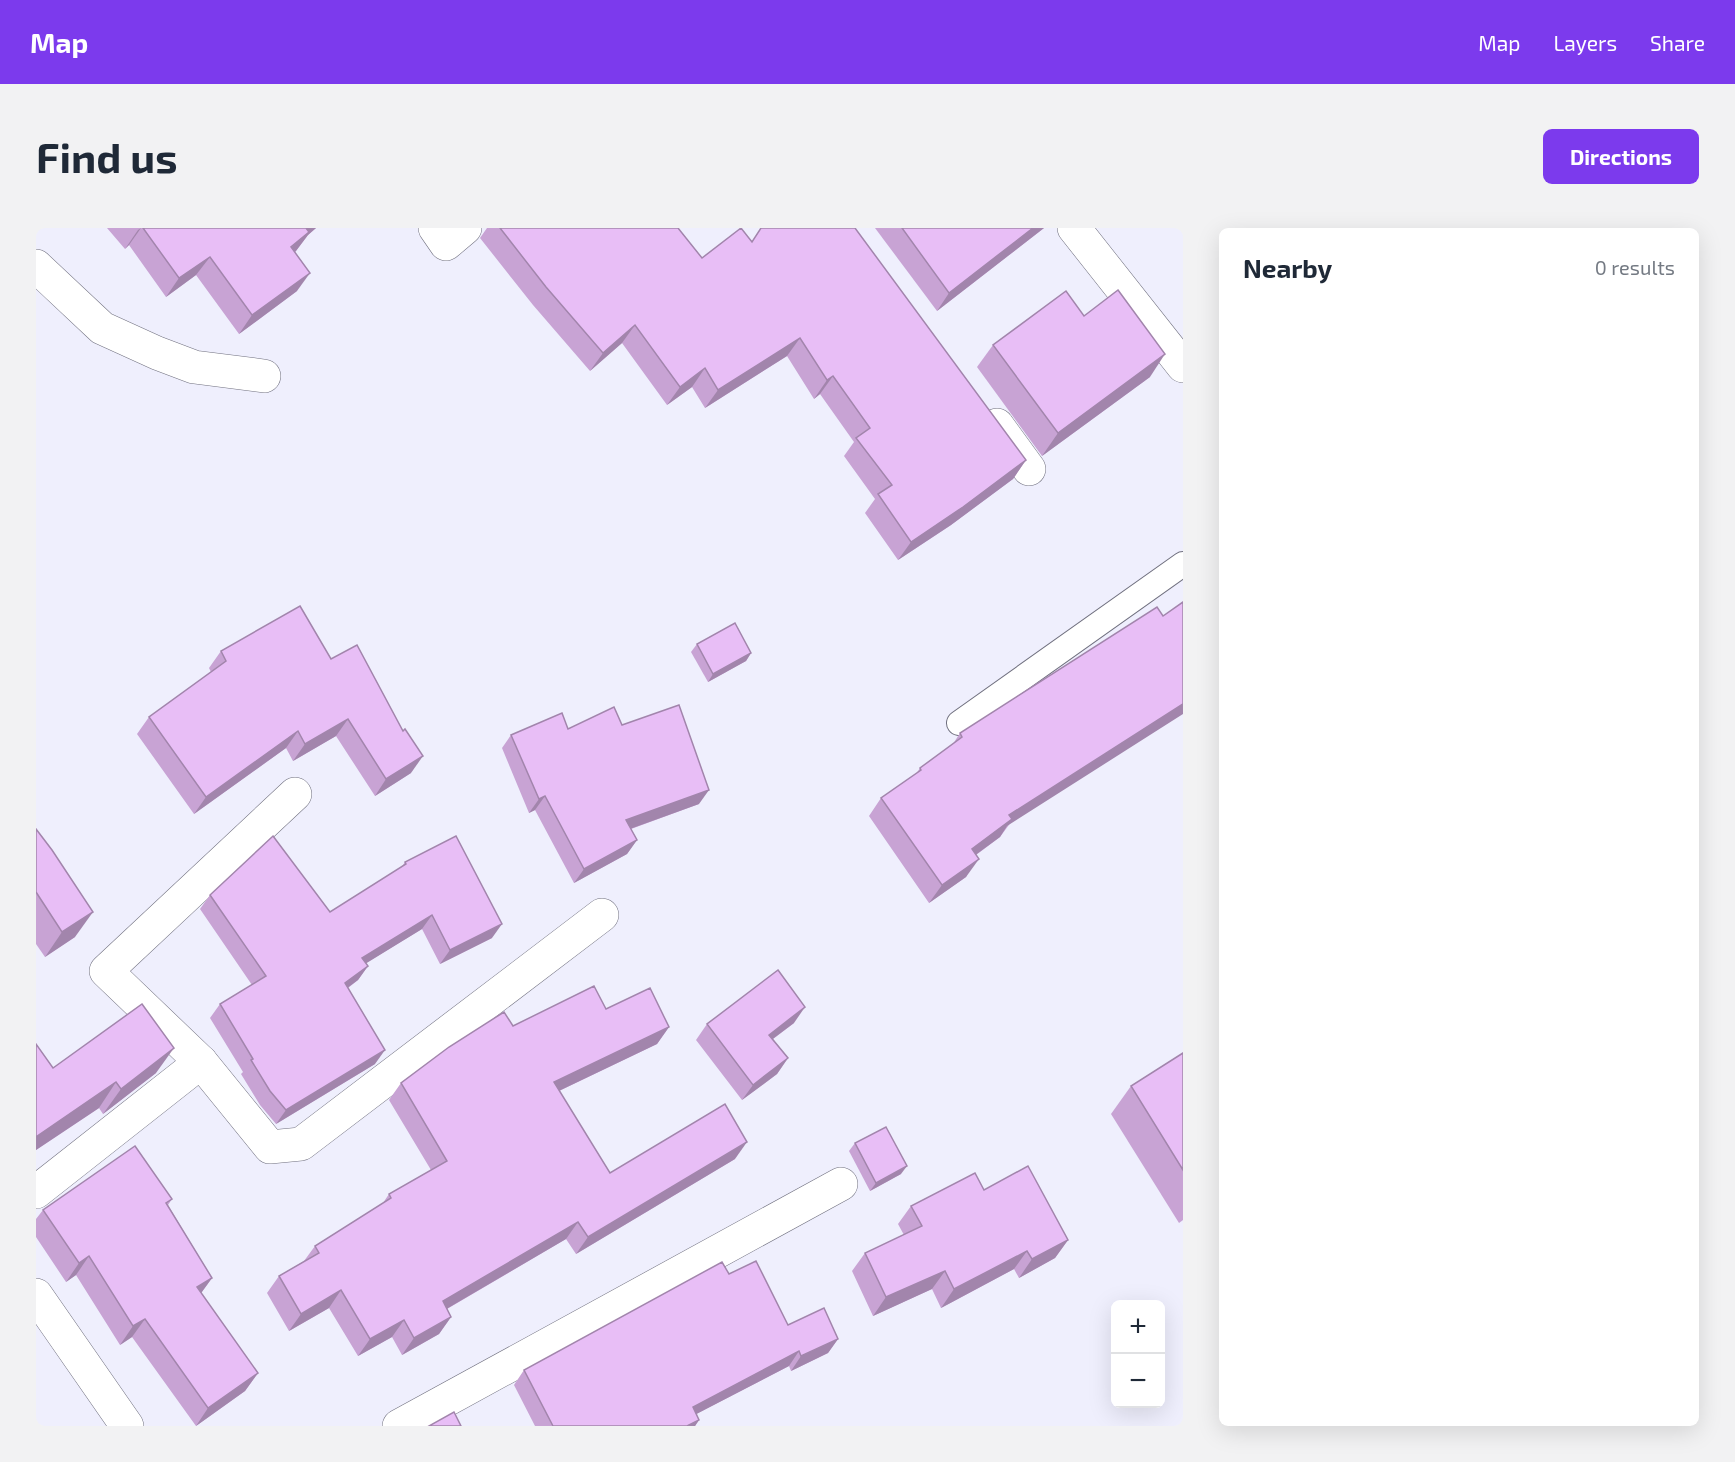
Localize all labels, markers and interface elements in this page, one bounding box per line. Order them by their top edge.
text: Map [30,25,88,59]
text: Map [1478,30,1520,55]
text: Layers [1553,30,1617,55]
text: Share [1650,30,1705,55]
button: Directions [1543,129,1699,184]
text: Find us [36,131,178,181]
text: Nearby [1243,252,1332,283]
text: 0 results [1595,255,1675,279]
map controls [1111,1300,1165,1408]
button: + [1111,1300,1165,1354]
button: − [1111,1354,1165,1408]

